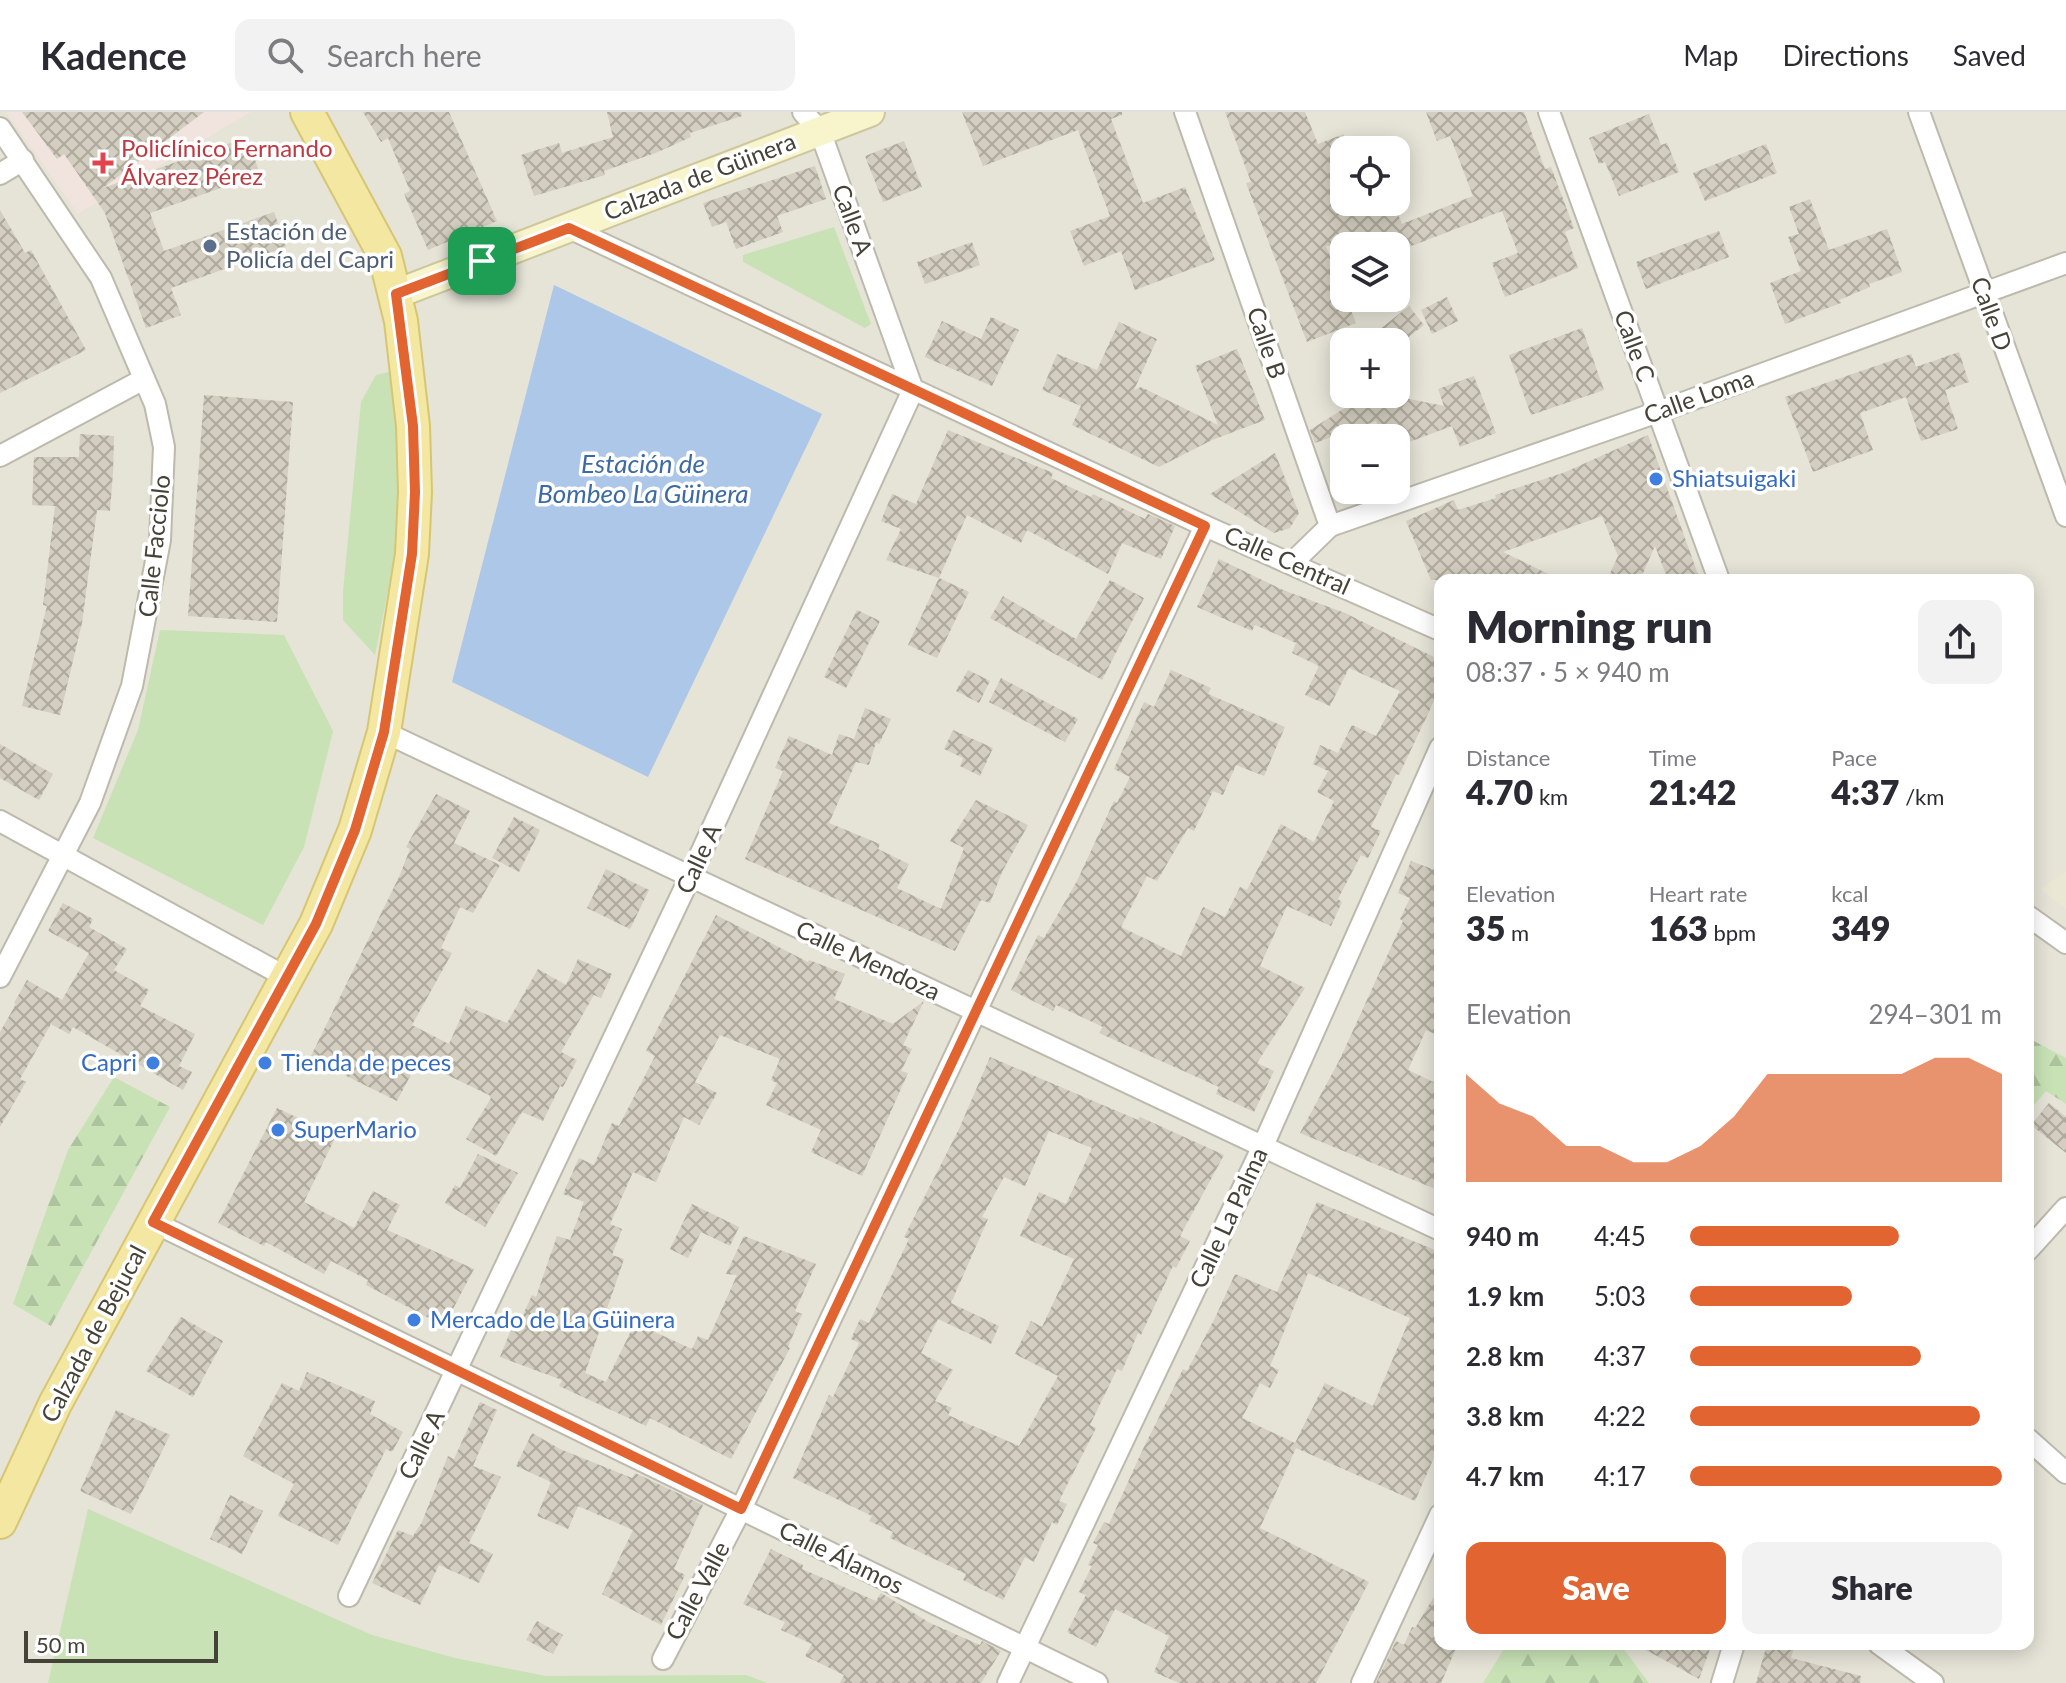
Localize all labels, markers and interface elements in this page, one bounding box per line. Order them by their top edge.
search box [235,19,795,91]
text: Kadence [40,32,187,78]
icon: search [263,33,307,77]
text: Search here [327,37,482,73]
text: Map [1683,38,1738,72]
text: Directions [1782,38,1909,72]
text: Saved [1953,38,2026,72]
street label: Calzada de Güinera [599,126,800,226]
place label: Policlínico Fernando Álvarez Pérez [121,133,333,190]
map controls [1330,136,1410,504]
button: locate [1330,136,1410,216]
marker: Policlínico Fernando Álvarez Pérez [92,152,114,174]
street label: Calle A [827,180,880,260]
place label: Estación de Policía del Capri [226,216,394,273]
pin [448,227,516,295]
button: layers [1330,232,1410,312]
marker: Estación de Policía del Capri [201,237,219,255]
icon: arrive [460,239,504,283]
street label: Calle D [1966,273,2019,354]
street label: Calle B [1242,303,1293,382]
street label: Calle C [1609,306,1662,385]
button: + [1330,328,1410,408]
street label: Calle Loma [1640,362,1757,429]
button: − [1330,424,1410,504]
water label: Estación de Bombeo La Güinera [537,447,749,509]
place label: Shiatsuigaki [1672,463,1796,492]
marker: Shiatsuigaki [1647,470,1665,488]
street label: Calle Facciolo [132,473,175,619]
street label: Calle Central [1220,519,1355,600]
text: Morning run [1466,600,1713,652]
button: share [1918,600,2002,684]
text: 08:37 · 5 × 940 m [1466,656,1670,688]
text: Distance [1466,744,1550,771]
text: Time [1649,744,1697,771]
text: Pace [1831,744,1877,771]
text: 4.70 [1466,771,1533,812]
text: 21:42 [1649,771,1737,812]
text: 4:37 [1831,771,1900,812]
text: km [1533,783,1568,810]
text: /km [1900,783,1944,810]
street label: Calle A [669,818,727,898]
text: Elevation [1466,880,1555,907]
text: Heart rate [1649,880,1747,907]
text: kcal [1831,880,1869,907]
text: 35 [1466,907,1505,948]
text: 163 [1649,907,1708,948]
text: 349 [1831,907,1891,948]
street label: Calle Mendoza [792,914,945,1006]
text: m [1505,919,1529,946]
text: bpm [1708,919,1756,946]
text: Elevation [1466,998,1572,1030]
text: 294–301 m [1868,998,2002,1030]
place label: Capri [81,1047,137,1076]
place label: Tienda de peces [281,1047,451,1076]
marker: Capri [144,1054,162,1072]
marker: Tienda de peces [256,1054,274,1072]
place label: SuperMario [294,1114,417,1143]
marker: SuperMario [269,1121,287,1139]
street label: Calle La Palma [1182,1142,1273,1292]
text: 940 m [1466,1220,1539,1252]
text: 4:45 [1594,1220,1646,1252]
street label: Calzada de Bejucal [34,1240,152,1427]
text: 1.9 km [1466,1280,1544,1312]
text: 5:03 [1594,1280,1646,1312]
place label: Mercado de La Güinera [430,1304,675,1333]
marker: Mercado de La Güinera [405,1311,423,1329]
text: 2.8 km [1466,1340,1544,1372]
text: 4:37 [1594,1340,1646,1372]
text: 3.8 km [1466,1400,1544,1432]
text: 4:22 [1594,1400,1646,1432]
street label: Calle A [391,1404,450,1484]
text: 4.7 km [1466,1460,1544,1492]
text: 4:17 [1594,1460,1646,1492]
street label: Calle Álamos [775,1514,909,1599]
street label: Calle Valle [659,1536,735,1645]
button: Save [1466,1542,1726,1634]
button: Share [1742,1542,2002,1634]
scale bar [24,1627,218,1663]
text: 50 m [36,1631,85,1658]

